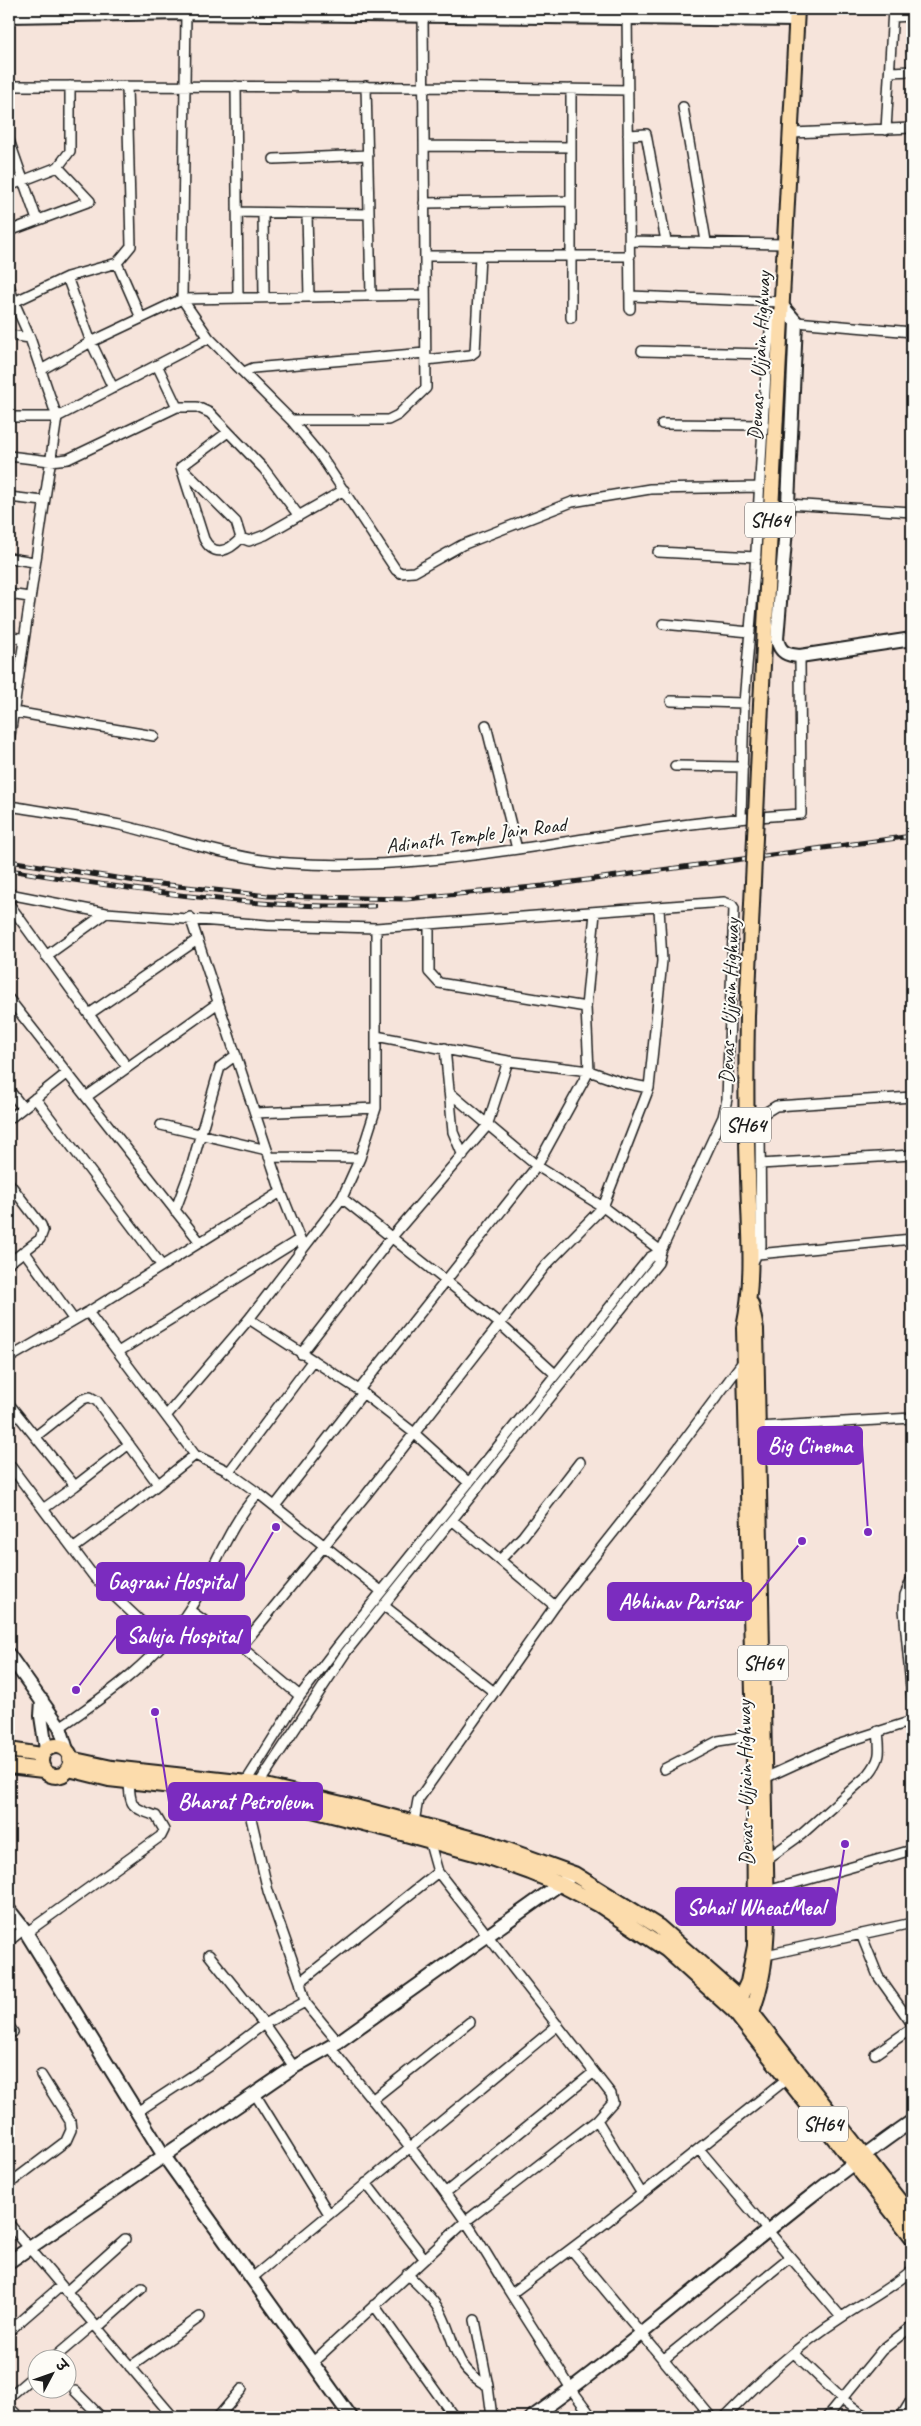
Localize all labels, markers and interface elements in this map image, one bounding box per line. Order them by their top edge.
street label: Dewas - Ujjain Highway [742,269,777,441]
road number: SH64 [745,502,795,538]
street label: Adinath Temple Jain Road [384,811,570,859]
street label: Devas - Ujjain Highway [713,916,745,1084]
road number: SH64 [721,1108,771,1142]
callout: Big Cinema [758,1427,862,1464]
text: Big Cinema [768,1432,854,1460]
callout: Gagrani Hospital [97,1563,244,1600]
text: Gagrani Hospital [108,1568,238,1596]
callout: Abhinav Parisar [608,1583,751,1620]
text: Abhinav Parisar [619,1588,744,1616]
callout: Saluja Hospital [117,1616,250,1653]
text: Saluja Hospital [126,1622,244,1650]
road number: SH64 [738,1646,788,1680]
street label: Devas - Ujjain Highway [731,1698,759,1866]
callout: Bharat Petroleum [169,1783,322,1820]
text: Bharat Petroleum [178,1788,314,1816]
callout: Sohail WheatMeal [676,1888,835,1925]
text: Sohail WheatMeal [687,1894,829,1922]
road number: SH64 [798,2106,848,2142]
north arrow [28,2348,78,2398]
text: उ [51,2355,72,2376]

